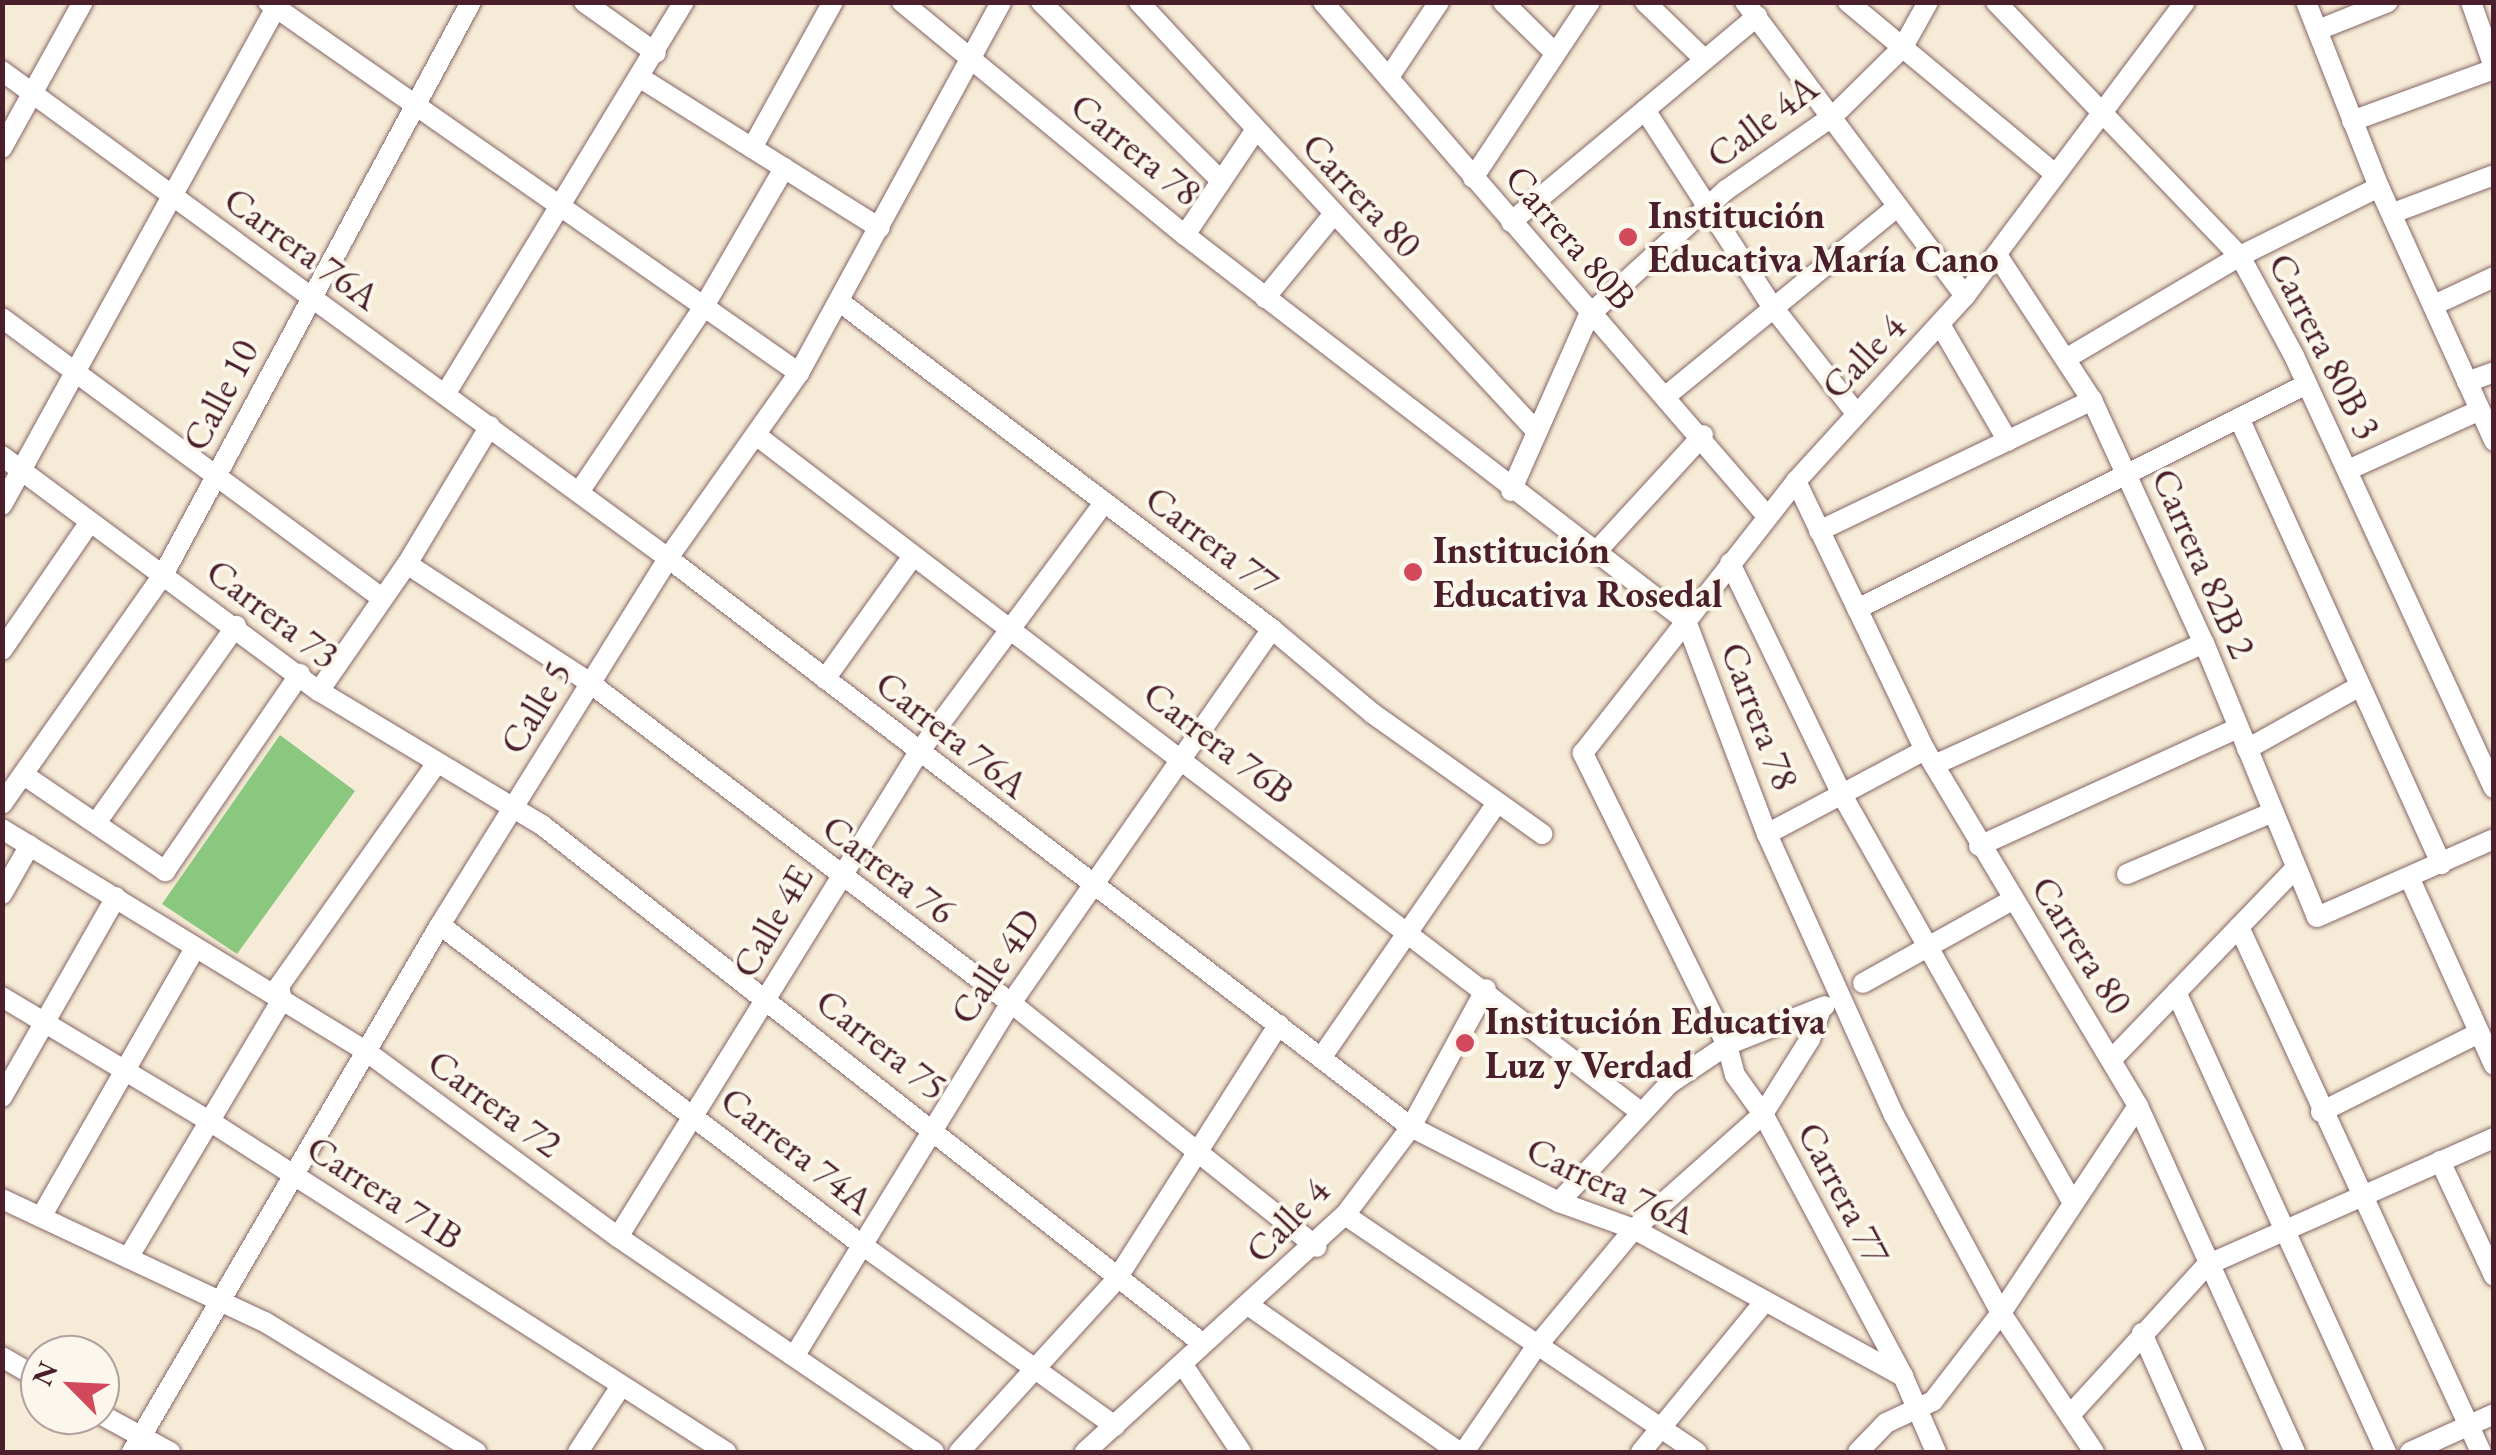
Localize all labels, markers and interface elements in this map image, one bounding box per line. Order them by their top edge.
street label: Calle 4A [1697,64,1827,178]
street label: Carrera 78 [1062,83,1210,215]
street label: Carrera 80 [1293,123,1431,267]
street label: Carrera 80B [1496,155,1646,319]
street label: Carrera 76A [216,176,388,320]
place label: Institución Educativa María Cano [1648,192,1999,282]
marker: Institución Educativa María Cano [1617,226,1639,248]
street label: Carrera 80B 3 [2259,245,2391,447]
street label: Calle 4 [1812,304,1914,408]
street label: Calle 10 [172,332,268,458]
street label: Carrera 82B 2 [2142,461,2266,665]
street label: Carrera 77 [1137,475,1287,605]
place label: Institución Educativa Rosedal [1433,527,1723,616]
street label: Carrera 73 [198,548,348,678]
marker: Institución Educativa Rosedal [1402,561,1424,583]
street label: Carrera 78 [1711,636,1809,796]
street label: Calle 5 [489,652,581,762]
street label: Carrera 76A [867,660,1037,808]
street label: Carrera 76B [1135,671,1303,813]
street label: Carrera 76 [814,804,964,934]
street label: Calle 4E [722,857,822,985]
street label: Carrera 80 [2022,867,2142,1023]
street label: Calle 4D [940,899,1050,1033]
street label: Carrera 75 [807,979,957,1109]
place label: Institución Educativa Luz y Verdad [1485,998,1826,1088]
marker: Institución Educativa Luz y Verdad [1454,1032,1476,1054]
street label: Carrera 72 [419,1039,571,1167]
street label: Carrera 74A [712,1076,882,1224]
street label: Carrera 77 [1788,1114,1900,1272]
street label: Carrera 71B [299,1125,471,1259]
street label: Carrera 76A [1520,1126,1702,1244]
street label: Calle 4 [1236,1168,1338,1272]
north arrow [20,1335,120,1435]
text: N [23,1356,65,1391]

